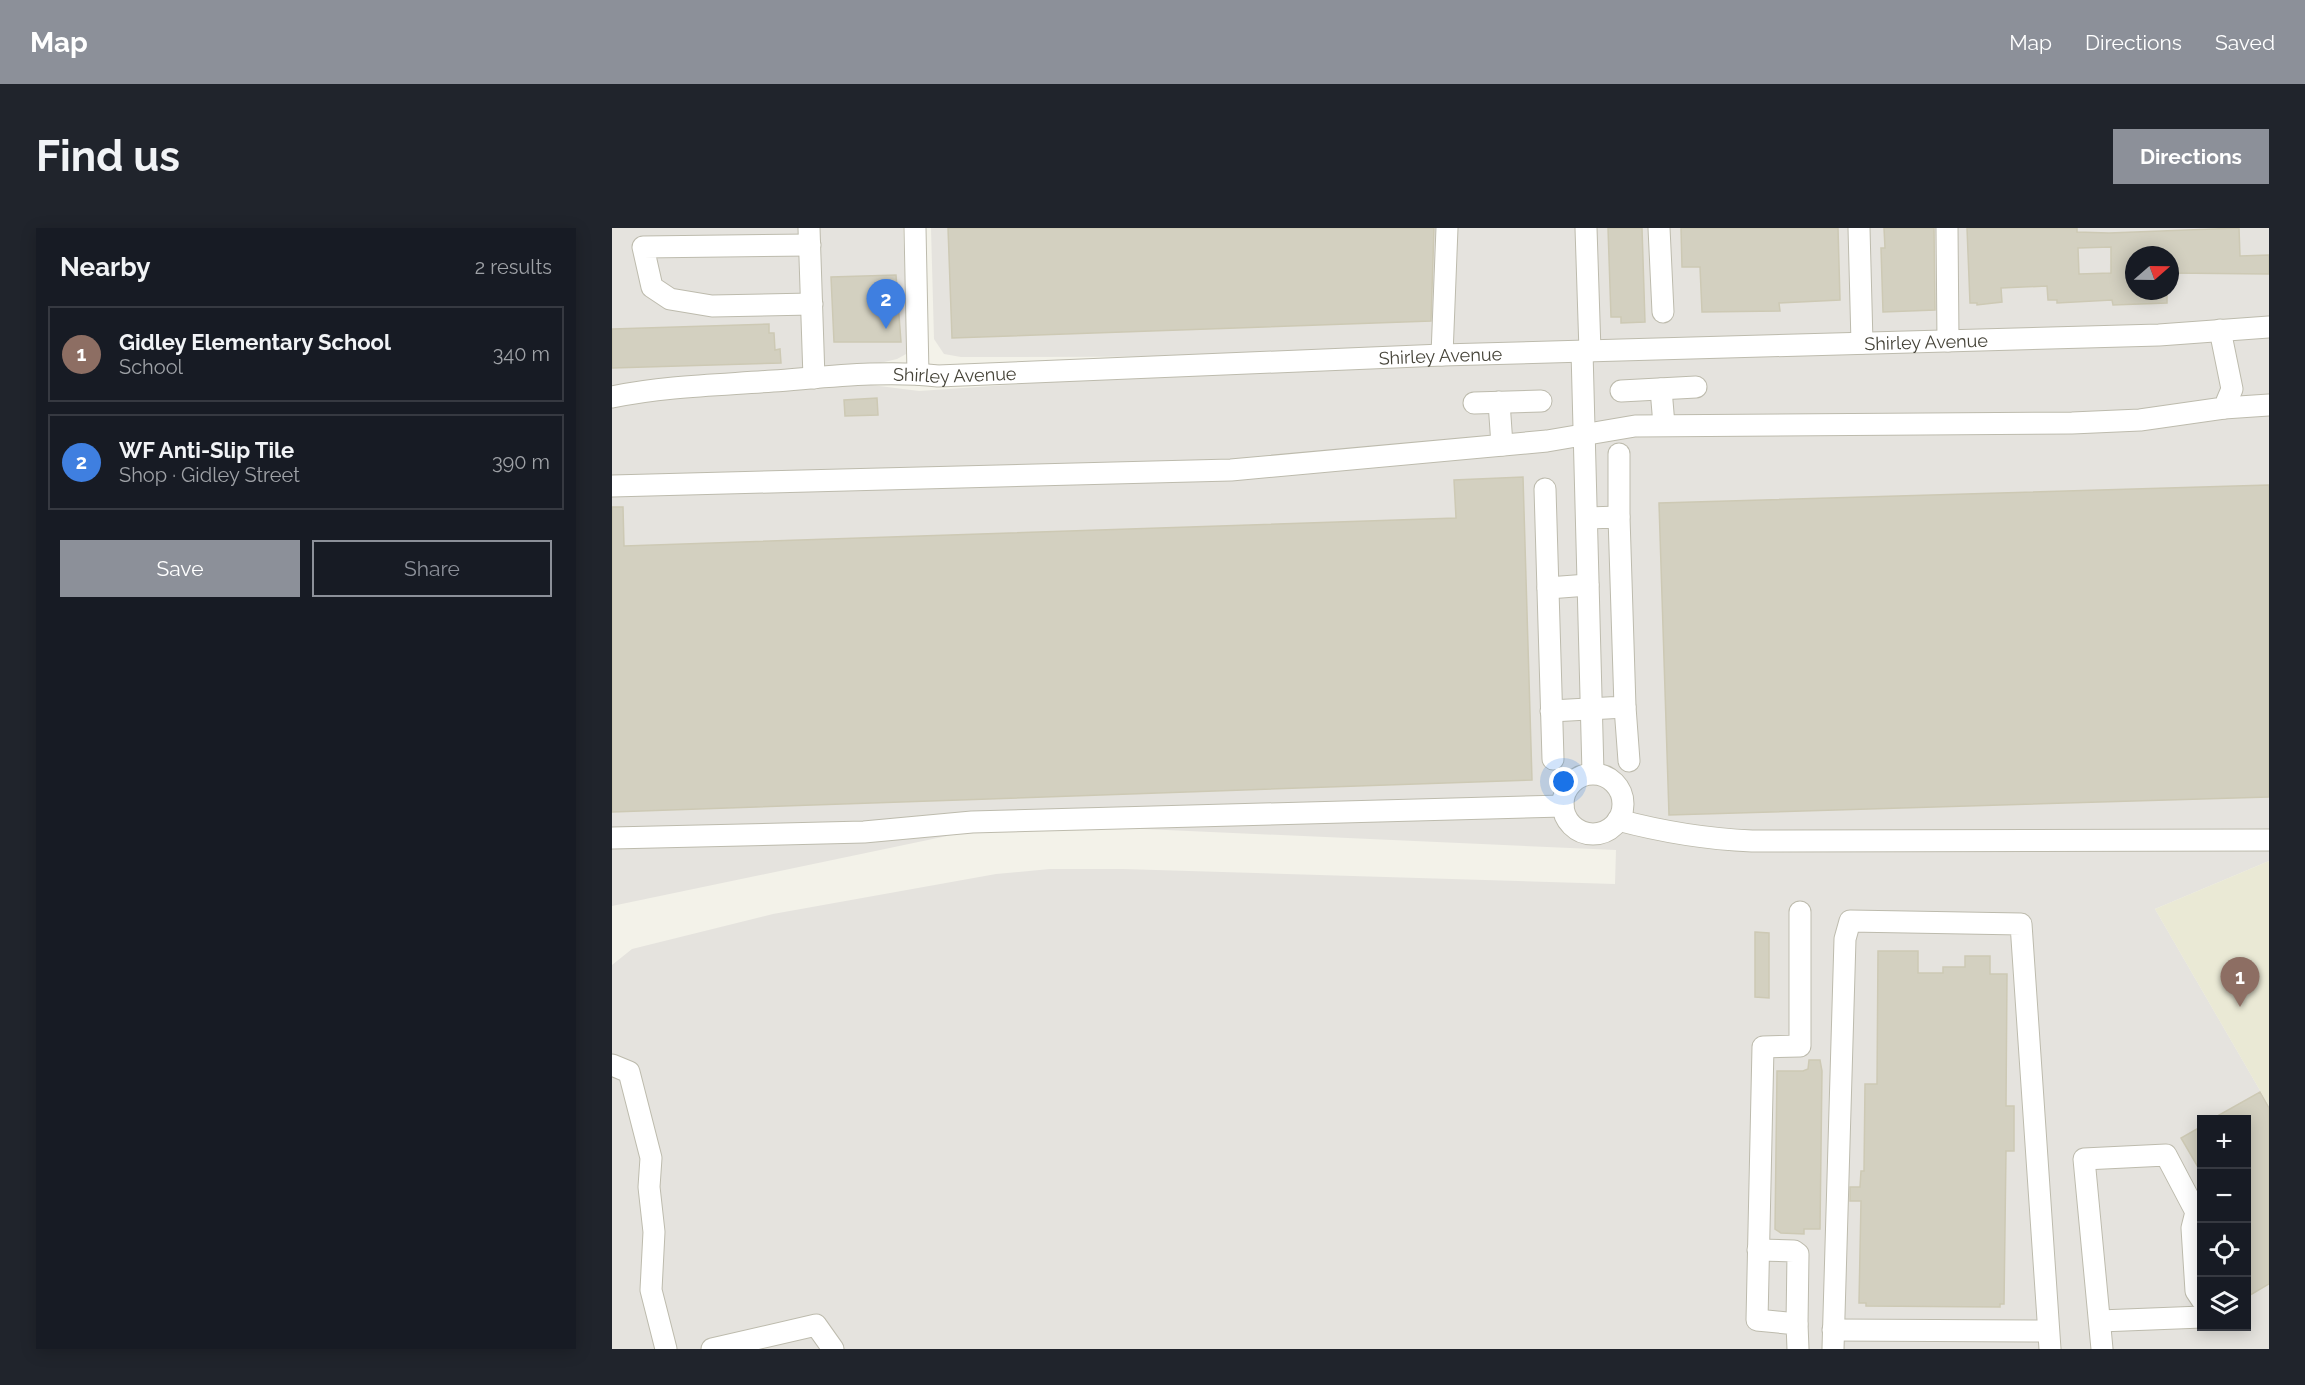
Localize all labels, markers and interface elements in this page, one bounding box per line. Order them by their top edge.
text: Map [30,26,88,59]
text: Map [2009,30,2052,55]
text: Directions [2085,30,2182,55]
text: Saved [2215,30,2275,55]
button: Directions [2113,129,2269,184]
text: Find us [36,132,180,181]
north arrow [2125,246,2179,300]
text: Nearby [60,252,150,282]
text: 2 results [475,255,552,279]
pin: 2 [866,279,906,329]
text: Gidley Elementary School [119,329,391,355]
street label: Shirley Avenue [1864,329,1989,354]
text: 1 [77,342,86,366]
text: 340 m [493,342,550,366]
street label: Shirley Avenue [1378,343,1503,368]
text: School [119,355,183,379]
street label: Shirley Avenue [893,362,1017,387]
text: WF Anti-Slip Tile [119,437,294,463]
text: 2 [76,450,87,474]
text: 390 m [492,450,550,474]
text: Shop · Gidley Street [119,463,300,487]
button: Save [60,540,300,597]
button: Share [312,540,552,597]
your location [1549,767,1578,796]
pin: 1 [2220,958,2260,1007]
map controls [2197,1115,2251,1331]
button: + [2197,1115,2251,1169]
button: − [2197,1169,2251,1223]
button: locate [2197,1223,2251,1277]
button: layers [2197,1277,2251,1331]

